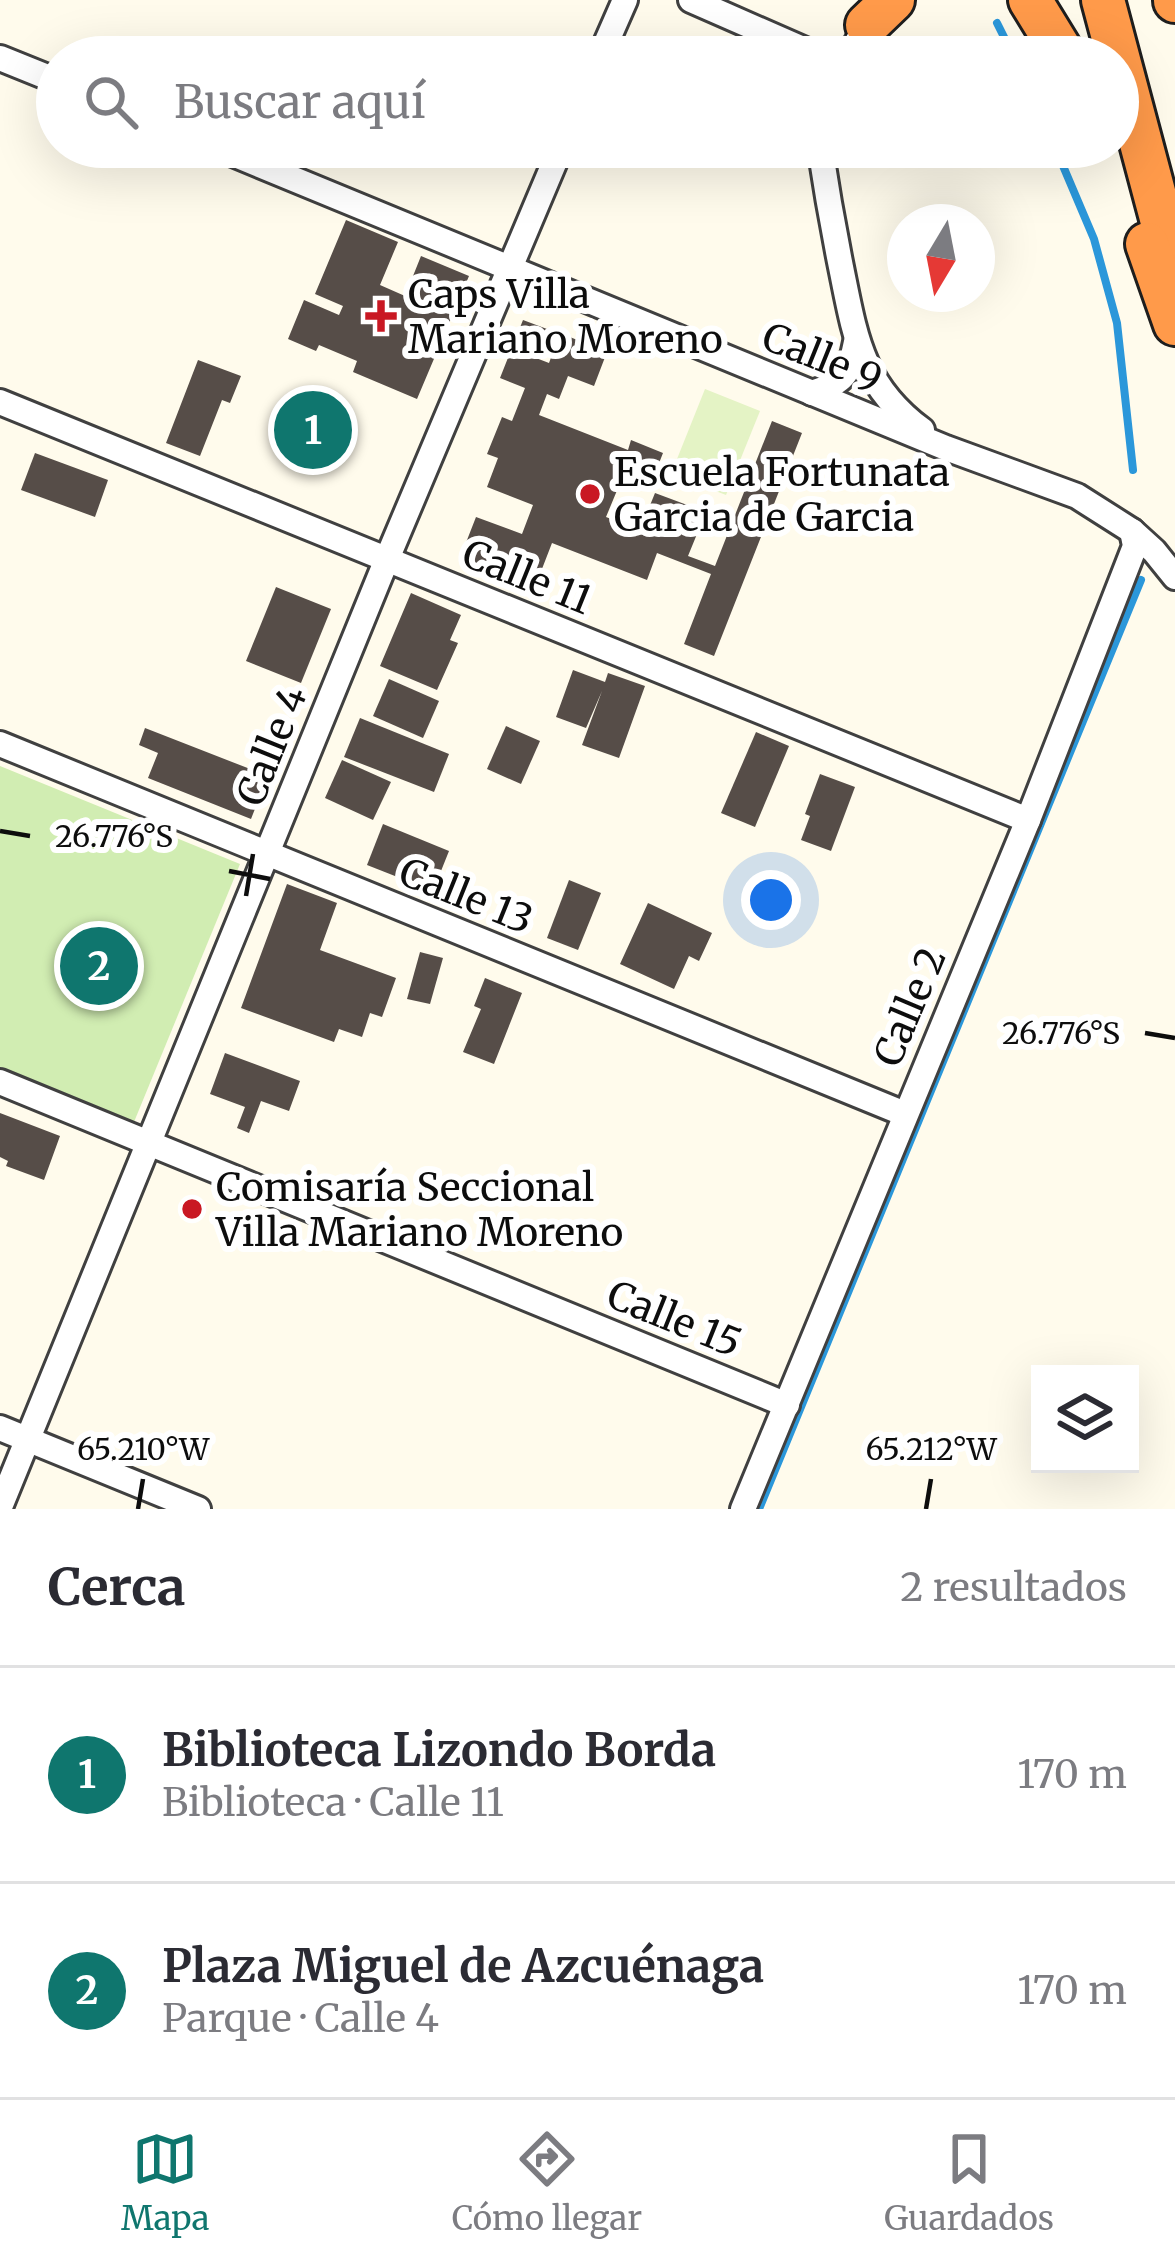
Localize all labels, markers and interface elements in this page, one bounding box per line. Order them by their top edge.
search box [36,36,1139,168]
icon: search [78,69,144,135]
text: Buscar aquí [174,74,425,130]
north arrow [887,204,995,312]
place label: Caps Villa Mariano Moreno [408,270,723,364]
marker: Caps Villa Mariano Moreno [365,300,397,332]
street label: Calle 9 [755,312,889,404]
pin: 1 [274,385,352,475]
place label: Escuela Fortunata Garcia de Garcia [614,448,950,542]
marker: Escuela Fortunata Garcia de Garcia [577,481,603,507]
street label: Calle 11 [455,529,599,625]
street label: Calle 4 [226,679,318,813]
text: 26.776°S [55,817,173,855]
street label: Calle 13 [392,847,540,945]
your location [741,870,801,930]
pin: 2 [60,921,138,1011]
street label: Calle 2 [863,940,957,1074]
text: 26.776°S [1002,1014,1120,1052]
place label: Comisaría Seccional Villa Mariano Moreno [215,1163,623,1257]
marker: Comisaría Seccional Villa Mariano Moreno [179,1196,205,1222]
street label: Calle 15 [600,1270,748,1368]
map controls [1031,1365,1139,1473]
button: layers [1031,1365,1139,1473]
text: 65.210°W [77,1430,210,1468]
text: 65.212°W [865,1430,998,1468]
text: Cerca [48,1555,186,1619]
text: 2 resultados [900,1563,1127,1612]
text: Biblioteca Lizondo Borda [162,1722,716,1778]
text: 1 [78,1750,96,1799]
text: 170 m [1017,1750,1127,1799]
text: Biblioteca · Calle 11 [162,1778,504,1827]
text: Plaza Miguel de Azcuénaga [162,1938,764,1994]
text: 2 [76,1966,98,2015]
text: 170 m [1017,1966,1127,2015]
text: Parque · Calle 4 [162,1994,439,2043]
tab: Mapa [121,2126,210,2239]
tab: Cómo llegar [452,2126,642,2239]
tab: Guardados [884,2126,1054,2239]

